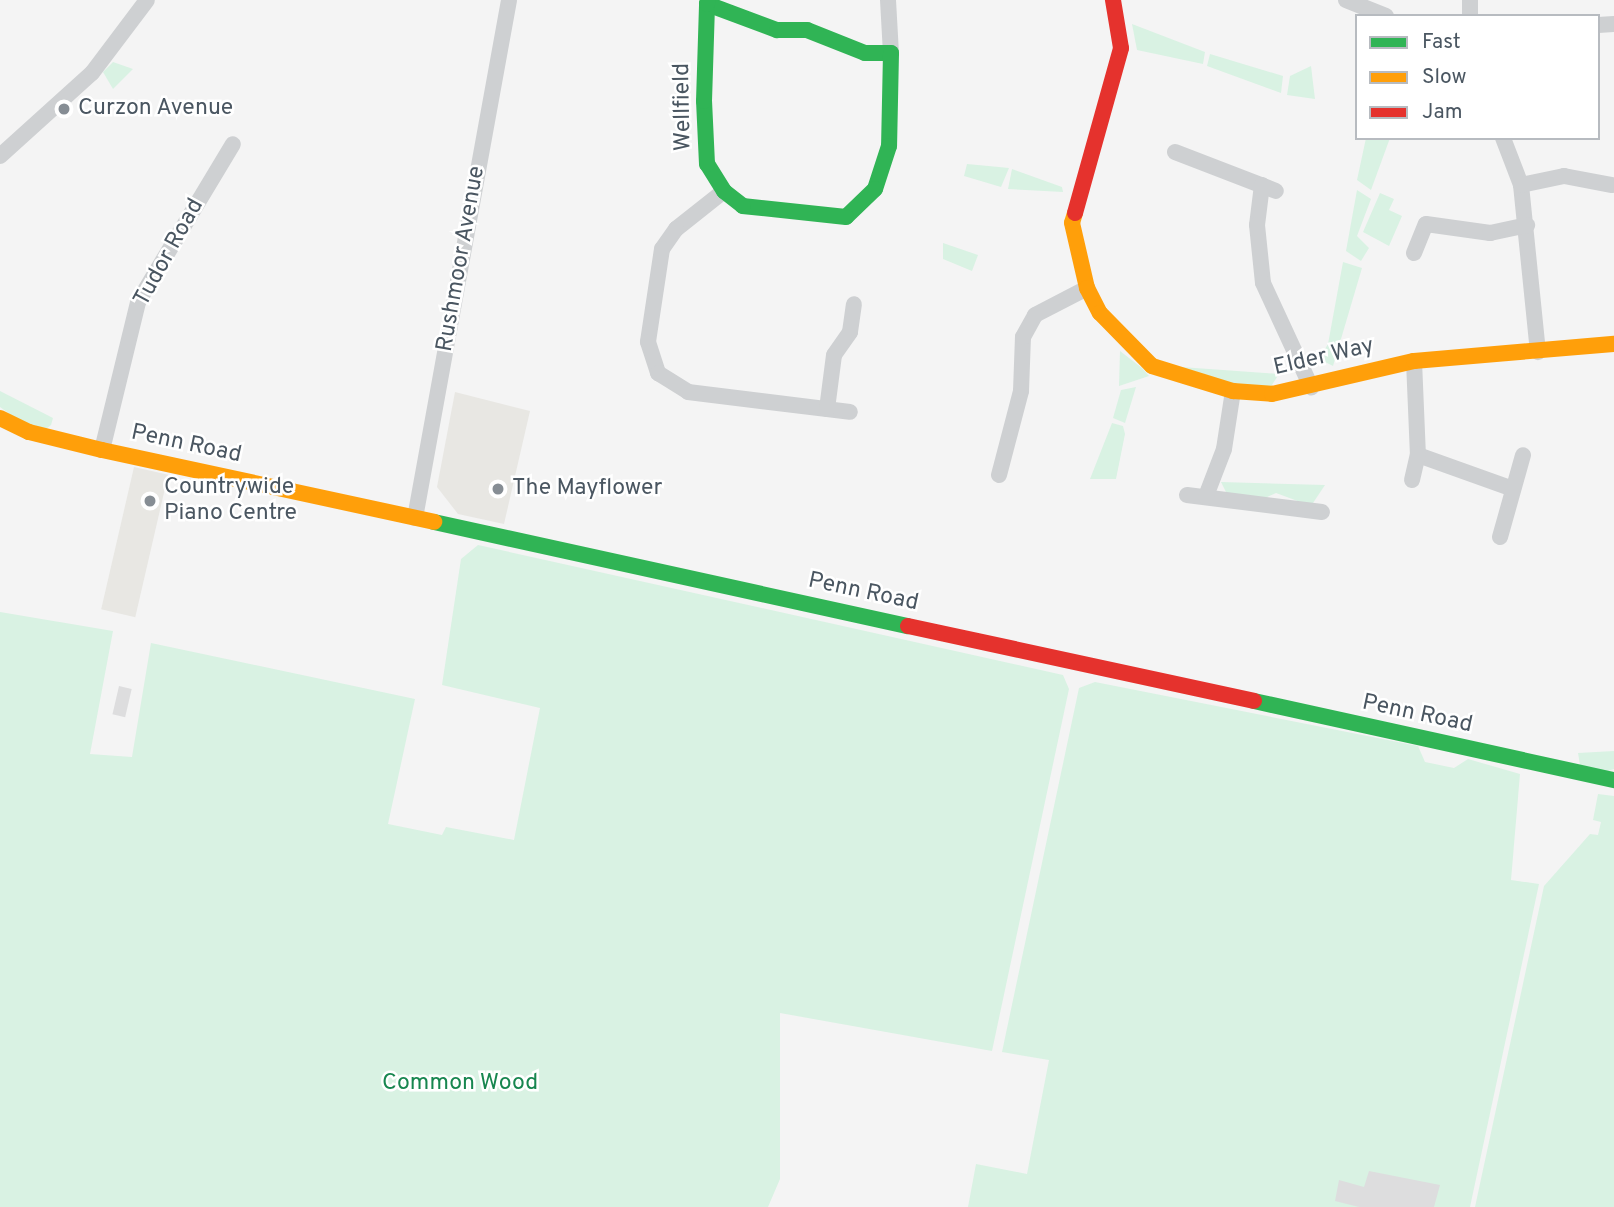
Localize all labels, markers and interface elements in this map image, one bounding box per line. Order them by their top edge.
legend [1355,14,1600,140]
text: Fast [1422,29,1461,56]
street label: Wellfield [669,63,699,151]
text: Slow [1422,64,1467,91]
place label: Curzon Avenue [78,95,234,123]
text: Jam [1422,99,1463,126]
marker: Curzon Avenue [56,101,72,117]
street label: Rushmoor Avenue [432,164,492,354]
street label: Tudor Road [129,194,211,312]
street label: Elder Way [1271,333,1377,383]
street label: Penn Road [128,420,244,470]
place label: Countrywide Piano Centre [164,474,297,528]
place label: The Mayflower [512,475,663,503]
marker: The Mayflower [490,481,506,497]
marker: Countrywide Piano Centre [142,493,158,509]
street label: Penn Road [805,568,921,618]
street label: Penn Road [1359,690,1475,740]
park label: Common Wood [382,1070,538,1098]

